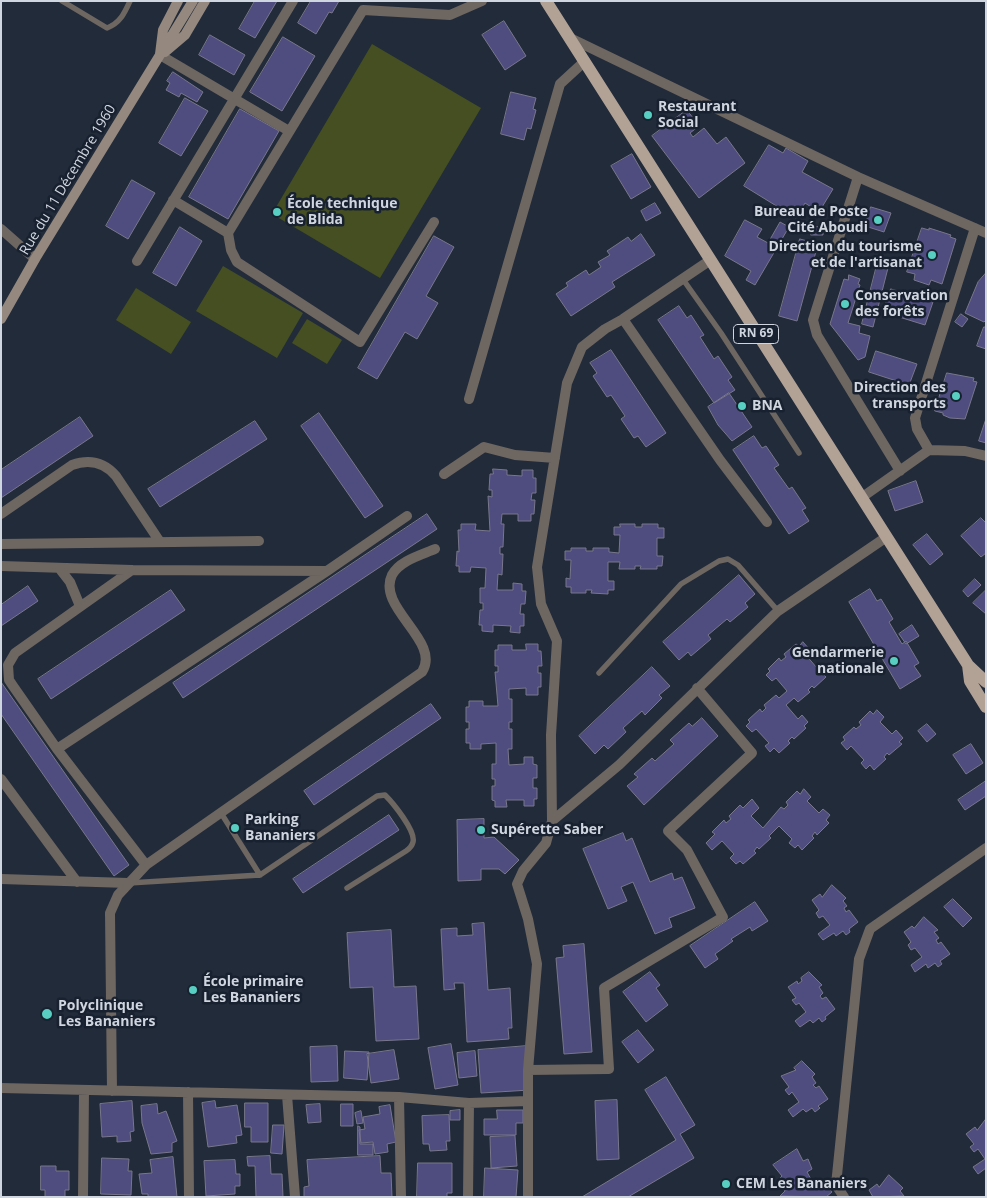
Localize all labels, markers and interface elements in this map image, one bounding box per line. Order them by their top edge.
place label: Restaurant Social [658,99,736,132]
street label: Rue du 11 Décembre 1960 [16,102,120,258]
marker: Restaurant Social [642,109,654,121]
place label: École technique de Blida [287,196,397,228]
place label: Bureau de Poste Cité Aboudi [754,204,868,236]
marker: École technique de Blida [271,206,283,218]
marker: Bureau de Poste Cité Aboudi [872,214,884,226]
place label: Direction du tourisme et de l'artisanat [768,239,922,272]
marker: Direction du tourisme et de l'artisanat [926,249,938,261]
place label: Conservation des forêts [855,288,948,321]
marker: Conservation des forêts [839,298,851,310]
road number: RN 69 [734,324,778,344]
place label: Direction des transports [854,380,946,412]
marker: Direction des transports [950,390,962,402]
place label: BNA [752,398,782,414]
marker: BNA [736,400,748,412]
place label: Gendarmerie nationale [792,645,884,678]
marker: Gendarmerie nationale [888,655,900,667]
place label: Parking Bananiers [245,812,316,844]
marker: Parking Bananiers [229,822,241,834]
place label: Supérette Saber [491,822,603,838]
marker: Supérette Saber [475,824,487,836]
place label: École primaire Les Bananiers [203,974,303,1006]
marker: École primaire Les Bananiers [187,984,199,996]
place label: Polyclinique Les Bananiers [58,998,155,1030]
marker: Polyclinique Les Bananiers [40,1007,54,1021]
place label: CEM Les Bananiers [736,1176,867,1192]
marker: CEM Les Bananiers [720,1178,732,1190]

